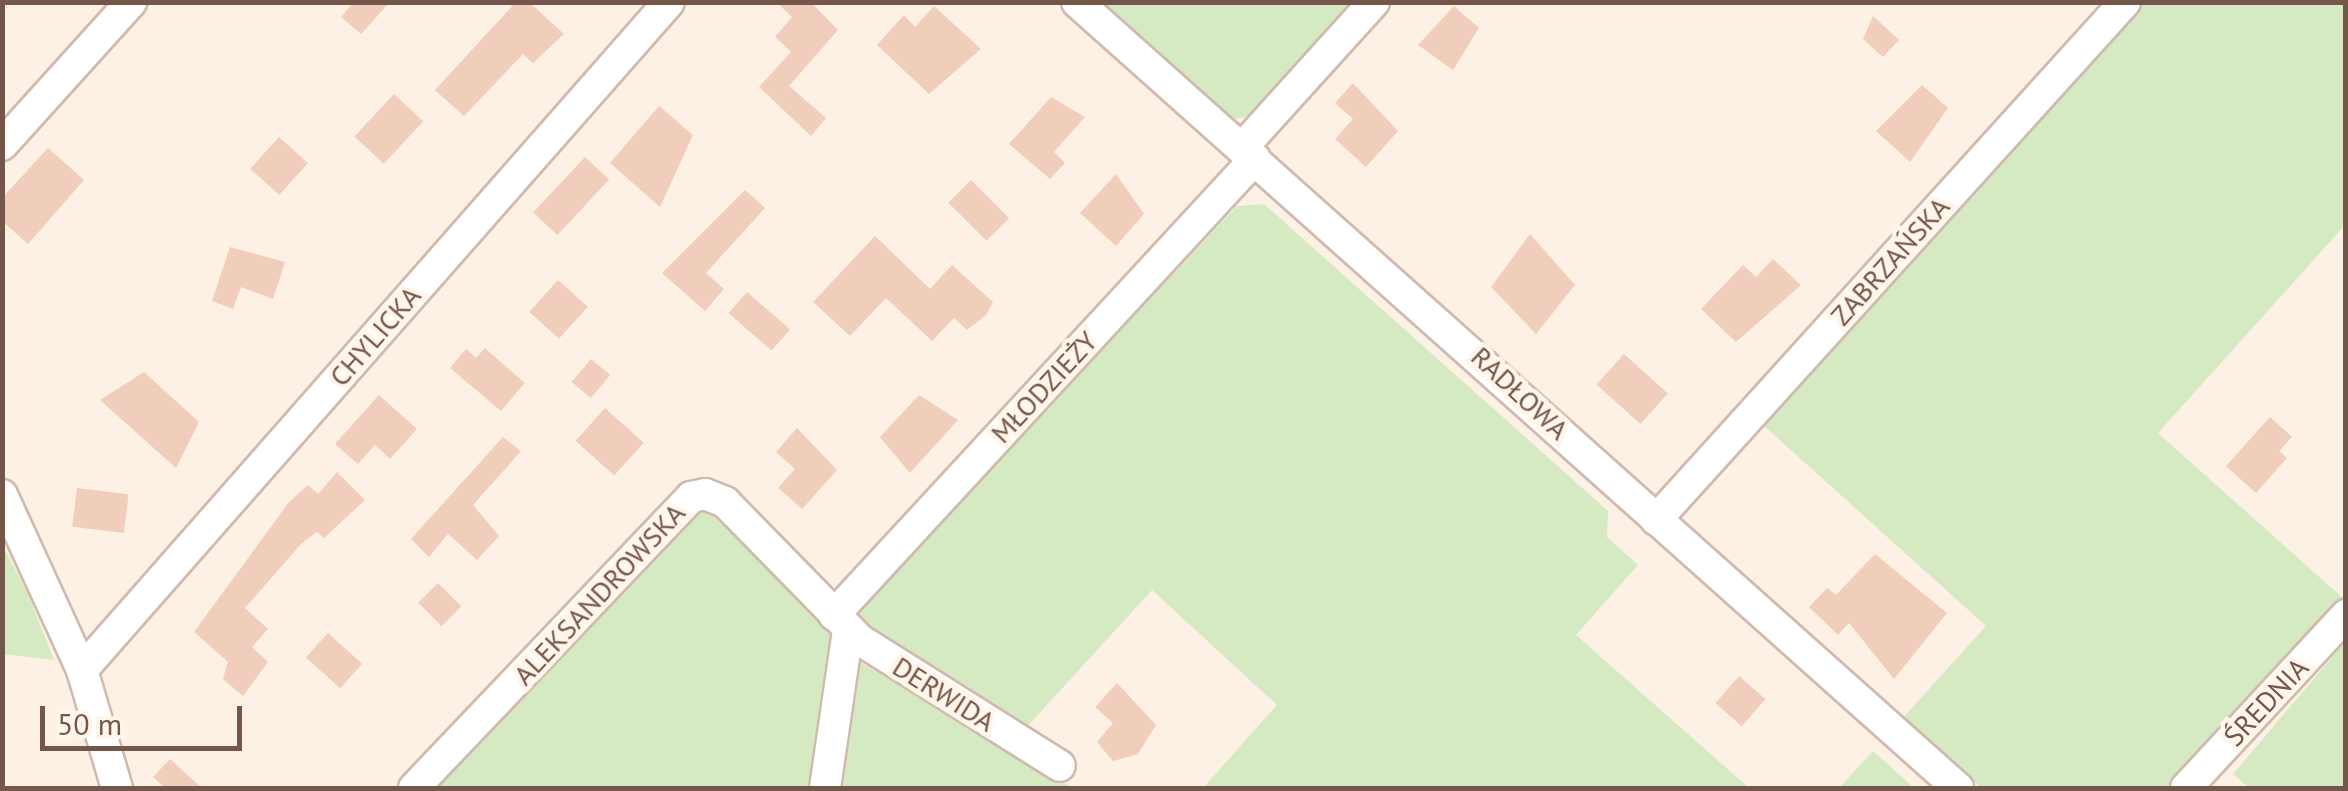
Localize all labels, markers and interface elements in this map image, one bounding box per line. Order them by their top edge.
street label: ZABRZAŃSKA [1824,190,1956,332]
street label: CHYLICKA [322,279,428,393]
street label: MŁODZIEŻY [984,324,1104,450]
street label: RADŁOWA [1464,340,1576,446]
street label: ALEKSANDROWSKA [506,496,692,692]
street label: DERWIDA [887,649,1001,739]
street label: ŚREDNIA [2217,651,2315,753]
scale bar [45,686,248,748]
text: 50 m [57,704,122,743]

